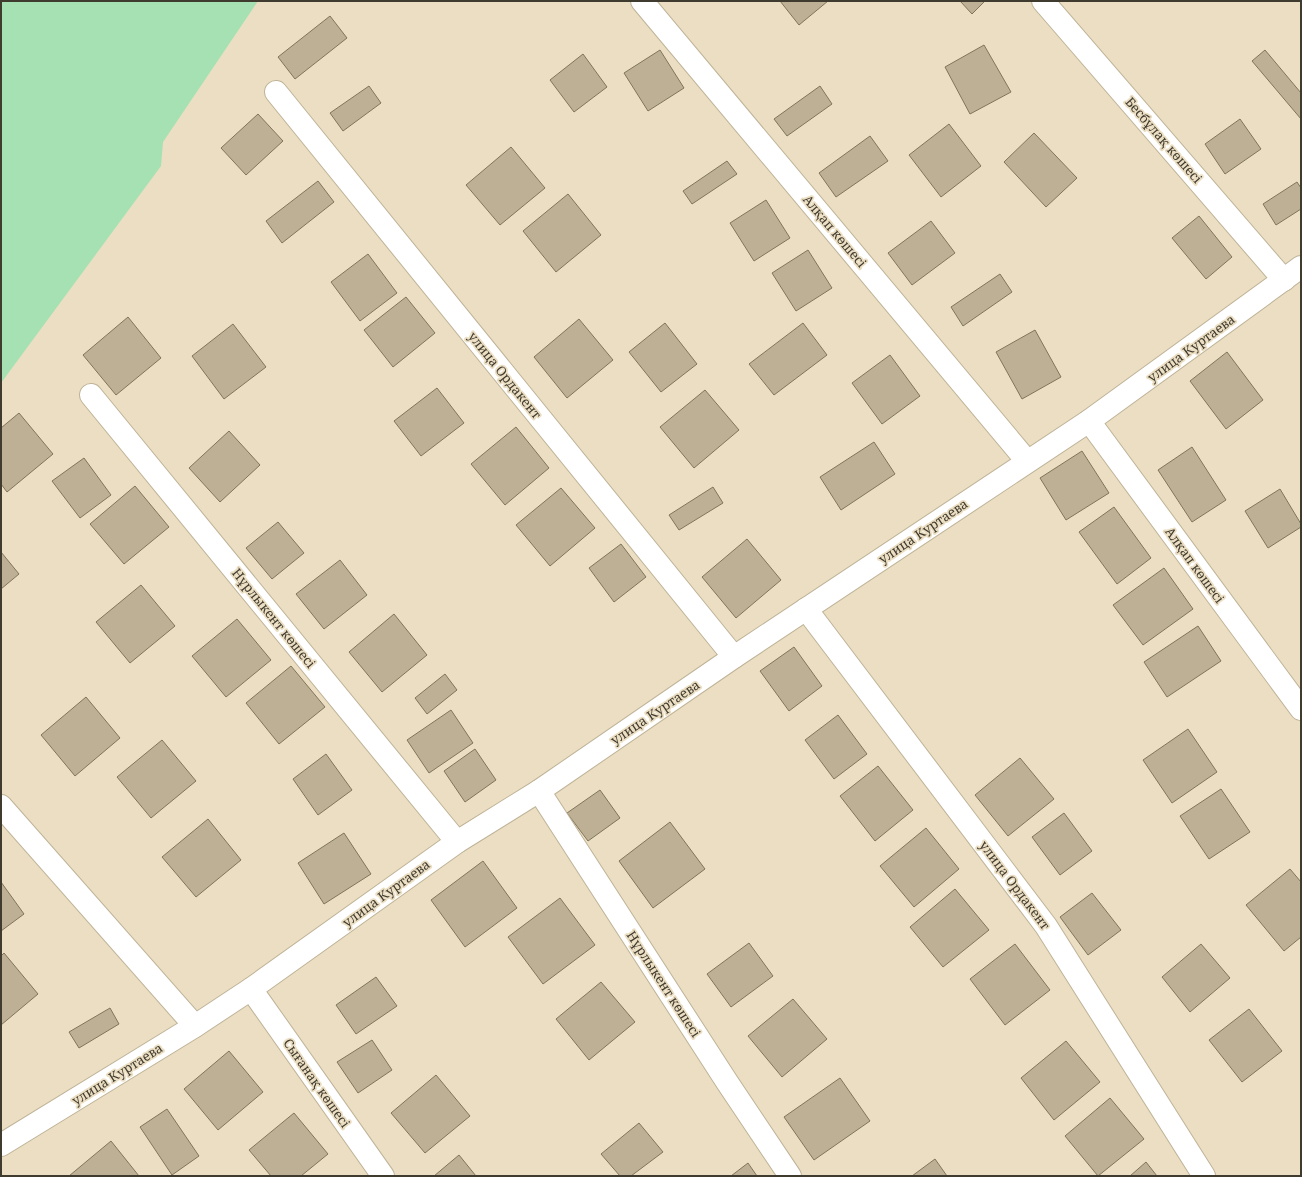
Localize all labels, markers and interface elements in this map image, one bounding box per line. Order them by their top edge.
street label: Бесбұлақ көшесі [1121,93,1207,187]
street label: Алқап көшесі [799,191,871,272]
street label: улица Куртаева [1144,310,1238,386]
street label: улица Ордакент [464,328,546,422]
street label: улица Куртаева [875,494,971,568]
street label: Алқап көшесі [1161,523,1229,607]
street label: Нұрлыкент көшесі [228,564,320,672]
street label: улица Куртаева [607,675,703,749]
street label: улица Ордакент [976,837,1054,933]
street label: улица Куртаева [339,855,433,931]
street label: Нұрлыкент көшесі [623,927,706,1041]
street label: Сығанақ көшесі [279,1035,355,1132]
street label: улица Куртаева [68,1039,166,1109]

